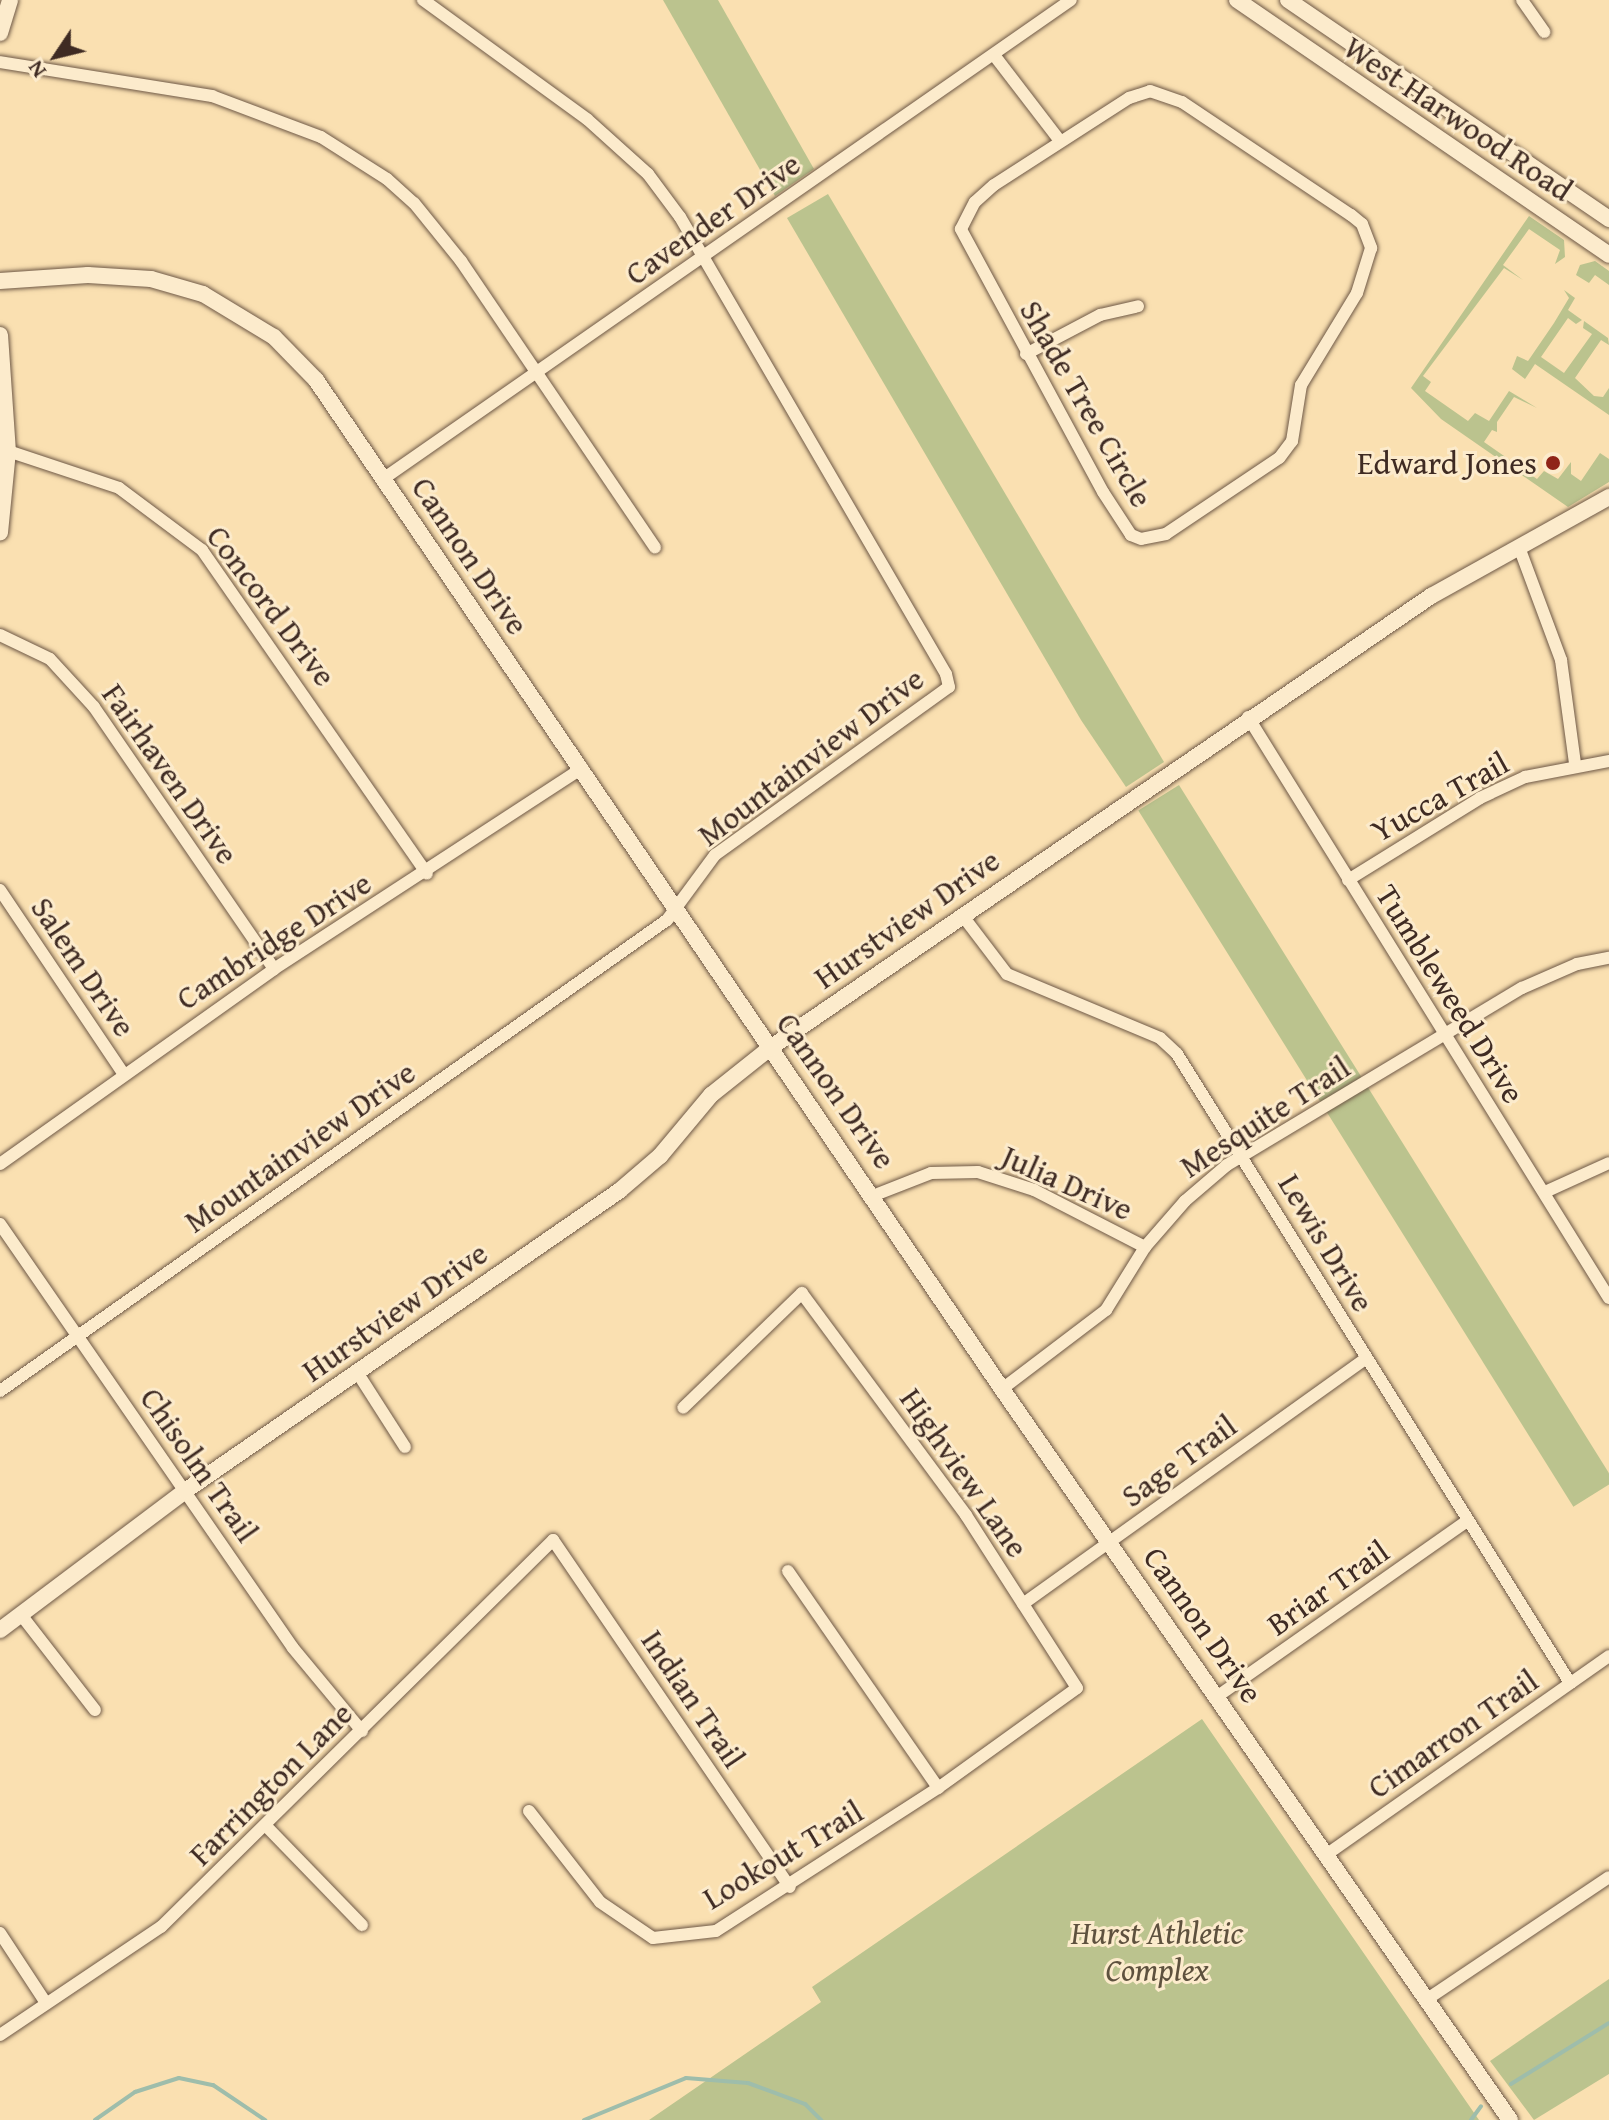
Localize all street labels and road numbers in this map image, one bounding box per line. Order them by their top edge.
street label: West Harwood Road [1336,28,1580,210]
street label: Cavender Drive [618,145,808,293]
street label: Shade Tree Circle [1011,294,1161,514]
street label: Cannon Drive [403,470,537,642]
street label: Concord Drive [198,518,344,694]
street label: Mountainview Drive [691,660,931,854]
street label: Fairhaven Drive [94,676,246,872]
street label: Yucca Trail [1365,744,1515,850]
street label: Hurstview Drive [807,841,1007,997]
street label: Cambridge Drive [170,864,378,1018]
street label: Tumbleweed Drive [1367,878,1533,1110]
street label: Salem Drive [22,890,144,1044]
street label: Cannon Drive [768,1006,904,1176]
street label: Mesquite Trail [1173,1048,1357,1186]
street label: Mountainview Drive [177,1053,423,1241]
street label: Julia Drive [996,1137,1138,1229]
street label: Lewis Drive [1270,1167,1382,1319]
street label: Hurstview Drive [295,1234,495,1390]
street label: Chisolm Trail [132,1380,266,1550]
street label: Highview Lane [892,1381,1036,1565]
street label: Sage Trail [1114,1406,1244,1516]
street label: Briar Trail [1260,1532,1396,1644]
street label: Cannon Drive [1135,1540,1271,1710]
street label: Indian Trail [633,1623,753,1775]
street label: Cimarron Trail [1361,1661,1545,1807]
street label: Farrington Lane [181,1694,361,1874]
street label: Lookout Trail [696,1792,870,1918]

